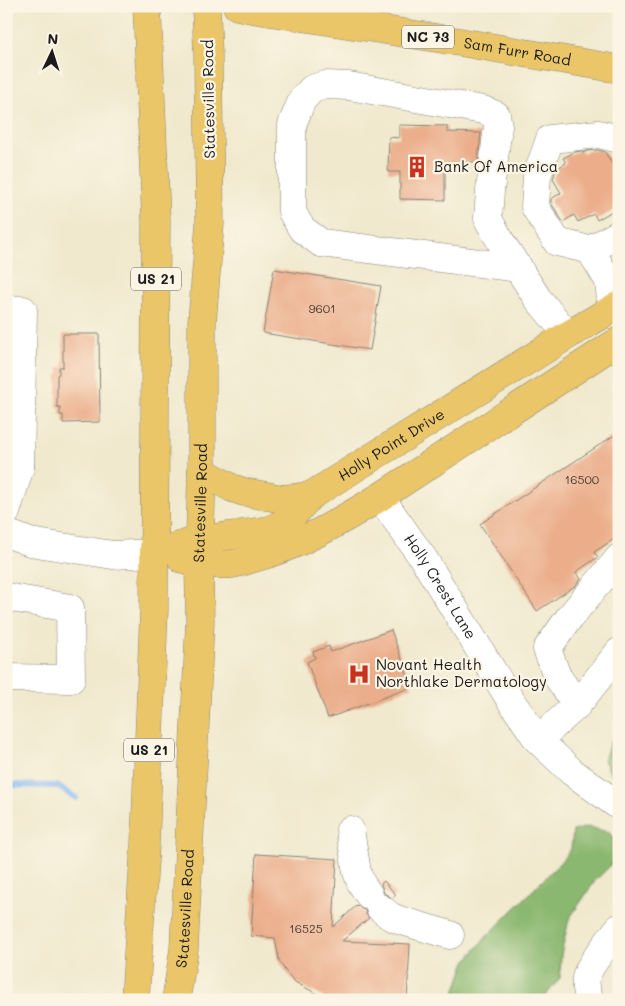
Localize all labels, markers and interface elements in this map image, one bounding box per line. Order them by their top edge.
road number: NC 73 [402,26,454,48]
north arrow [28,28,78,78]
text: N [47,29,59,48]
street label: Sam Furr Road [462,32,573,70]
street label: Statesville Road [197,39,219,159]
building icon: Bank Of America [404,154,430,180]
place label: Bank Of America [434,156,558,176]
road number: US 21 [131,268,181,290]
house number: 9601 [308,300,336,316]
street label: Holly Point Drive [334,404,448,485]
street label: Statesville Road [188,443,211,563]
house number: 16500 [565,471,600,487]
street label: Holly Crest Lane [400,530,482,643]
place label: Novant Health Northlake Dermatology [376,654,547,691]
hospital icon: Novant Health Northlake Dermatology [346,661,372,687]
road number: US 21 [124,738,174,762]
street label: Statesville Road [170,849,198,969]
house number: 16525 [289,920,323,936]

